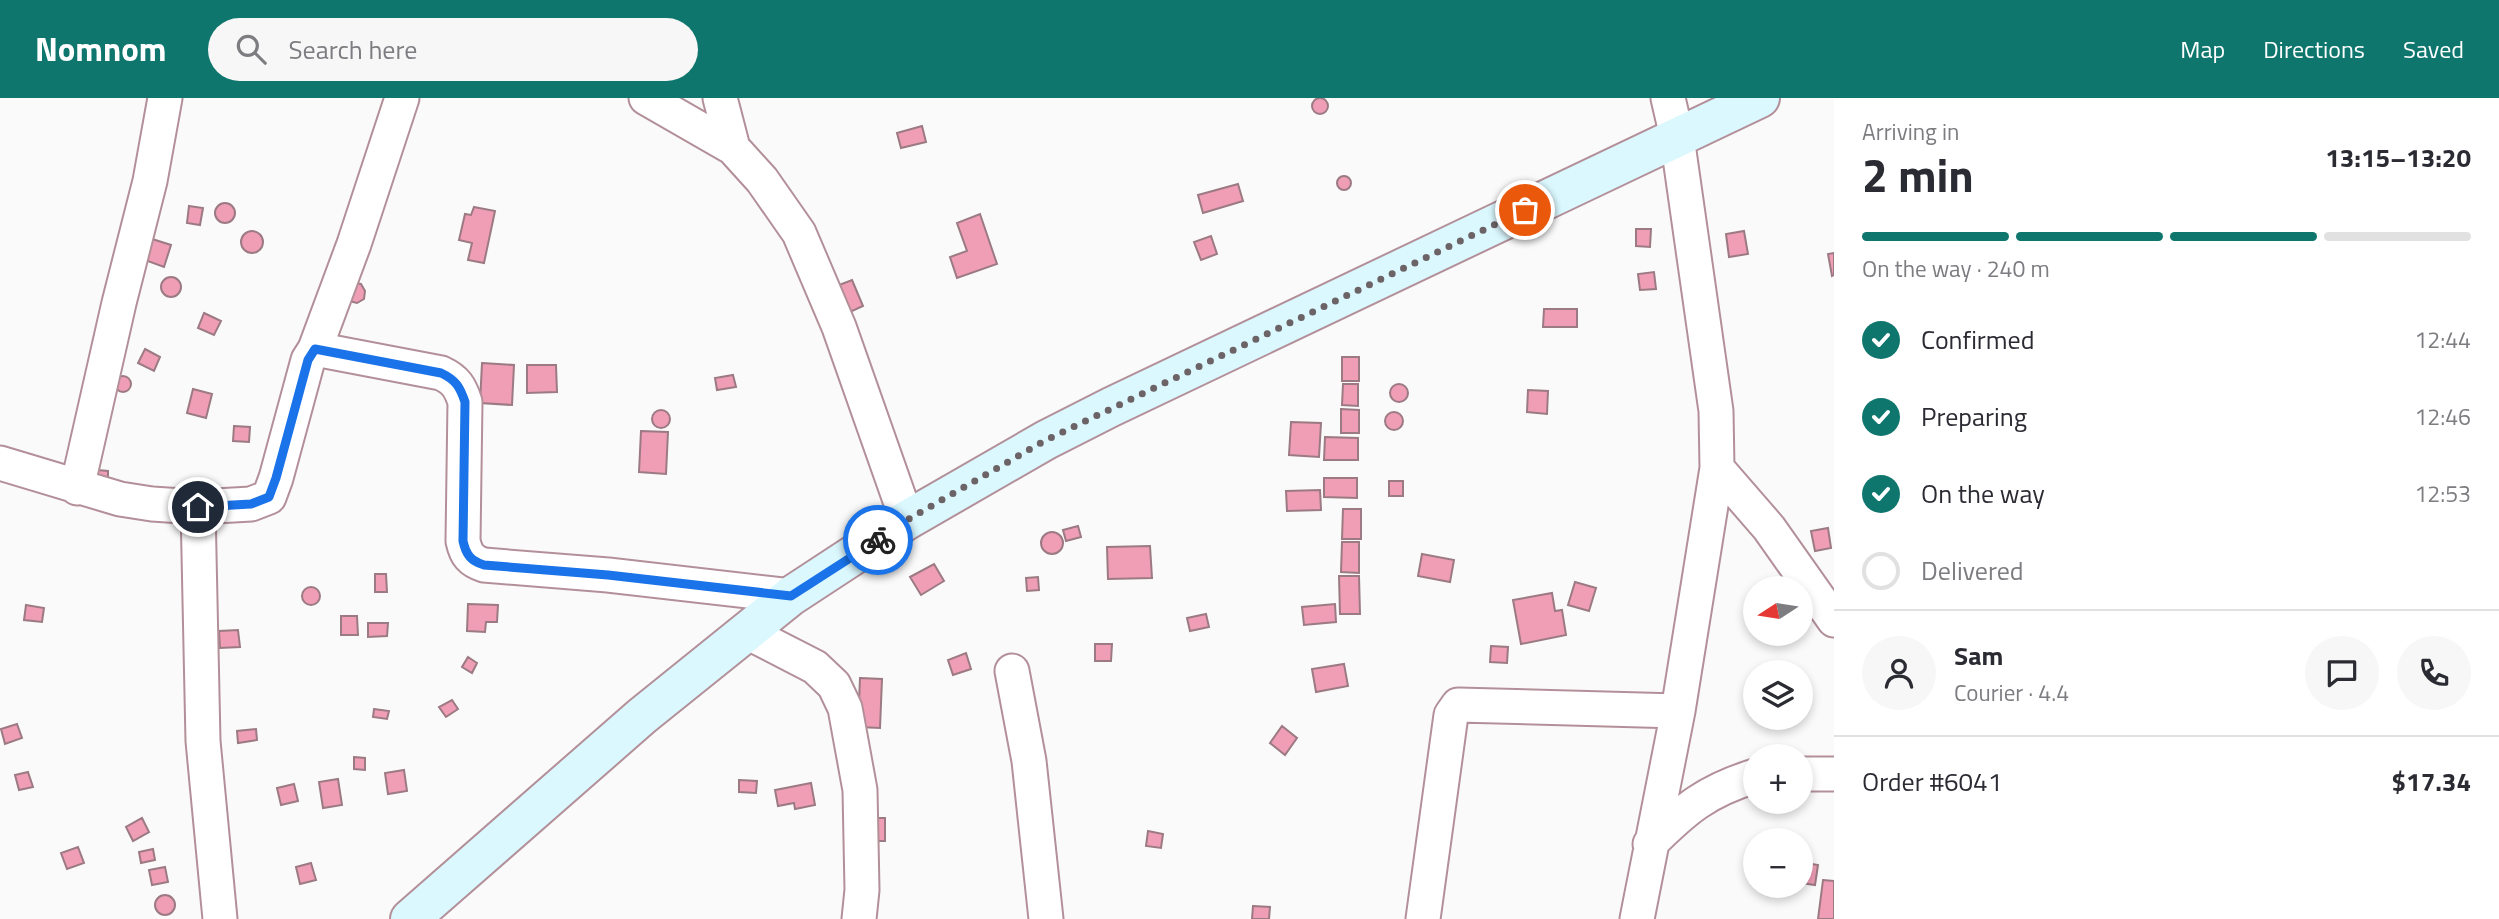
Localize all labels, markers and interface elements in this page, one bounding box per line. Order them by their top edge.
search box [208,18,698,81]
text: Nomnom [35,24,166,74]
icon: search [232,30,270,68]
text: Search here [288,30,417,69]
text: Map [2180,31,2225,67]
text: Directions [2263,31,2365,67]
text: Saved [2403,31,2464,67]
text: Arriving in [1862,114,1959,149]
text: 13:15–13:20 [2325,138,2471,177]
text: 2 min [1862,140,1974,210]
pin [1495,180,1555,240]
icon: bag [1506,191,1544,229]
text: On the way · 240 m [1862,251,2050,286]
text: Confirmed [1921,320,2035,359]
icon: check [1862,321,1900,359]
text: 12:44 [2414,322,2471,357]
text: Preparing [1921,397,2027,436]
icon: check [1862,398,1900,436]
text: 12:46 [2414,399,2471,434]
text: On the way [1921,474,2045,513]
icon: check [1862,475,1900,513]
text: 12:53 [2414,476,2471,511]
pin [168,477,228,537]
icon: home [179,488,217,526]
courier [843,505,913,575]
icon: bike [859,521,897,559]
text: Delivered [1921,551,2024,590]
north arrow [1743,576,1813,646]
map controls [1743,576,1813,898]
button: person [1862,636,1936,710]
text: Sam [1954,636,2003,675]
button: chat [2305,636,2379,710]
button: phone [2397,636,2471,710]
button: layers [1743,660,1813,730]
text: Courier · 4.4 [1954,675,2069,710]
button: + [1743,744,1813,814]
text: Order #6041 [1862,762,2002,801]
text: $17.34 [2392,762,2471,801]
button: − [1743,828,1813,898]

